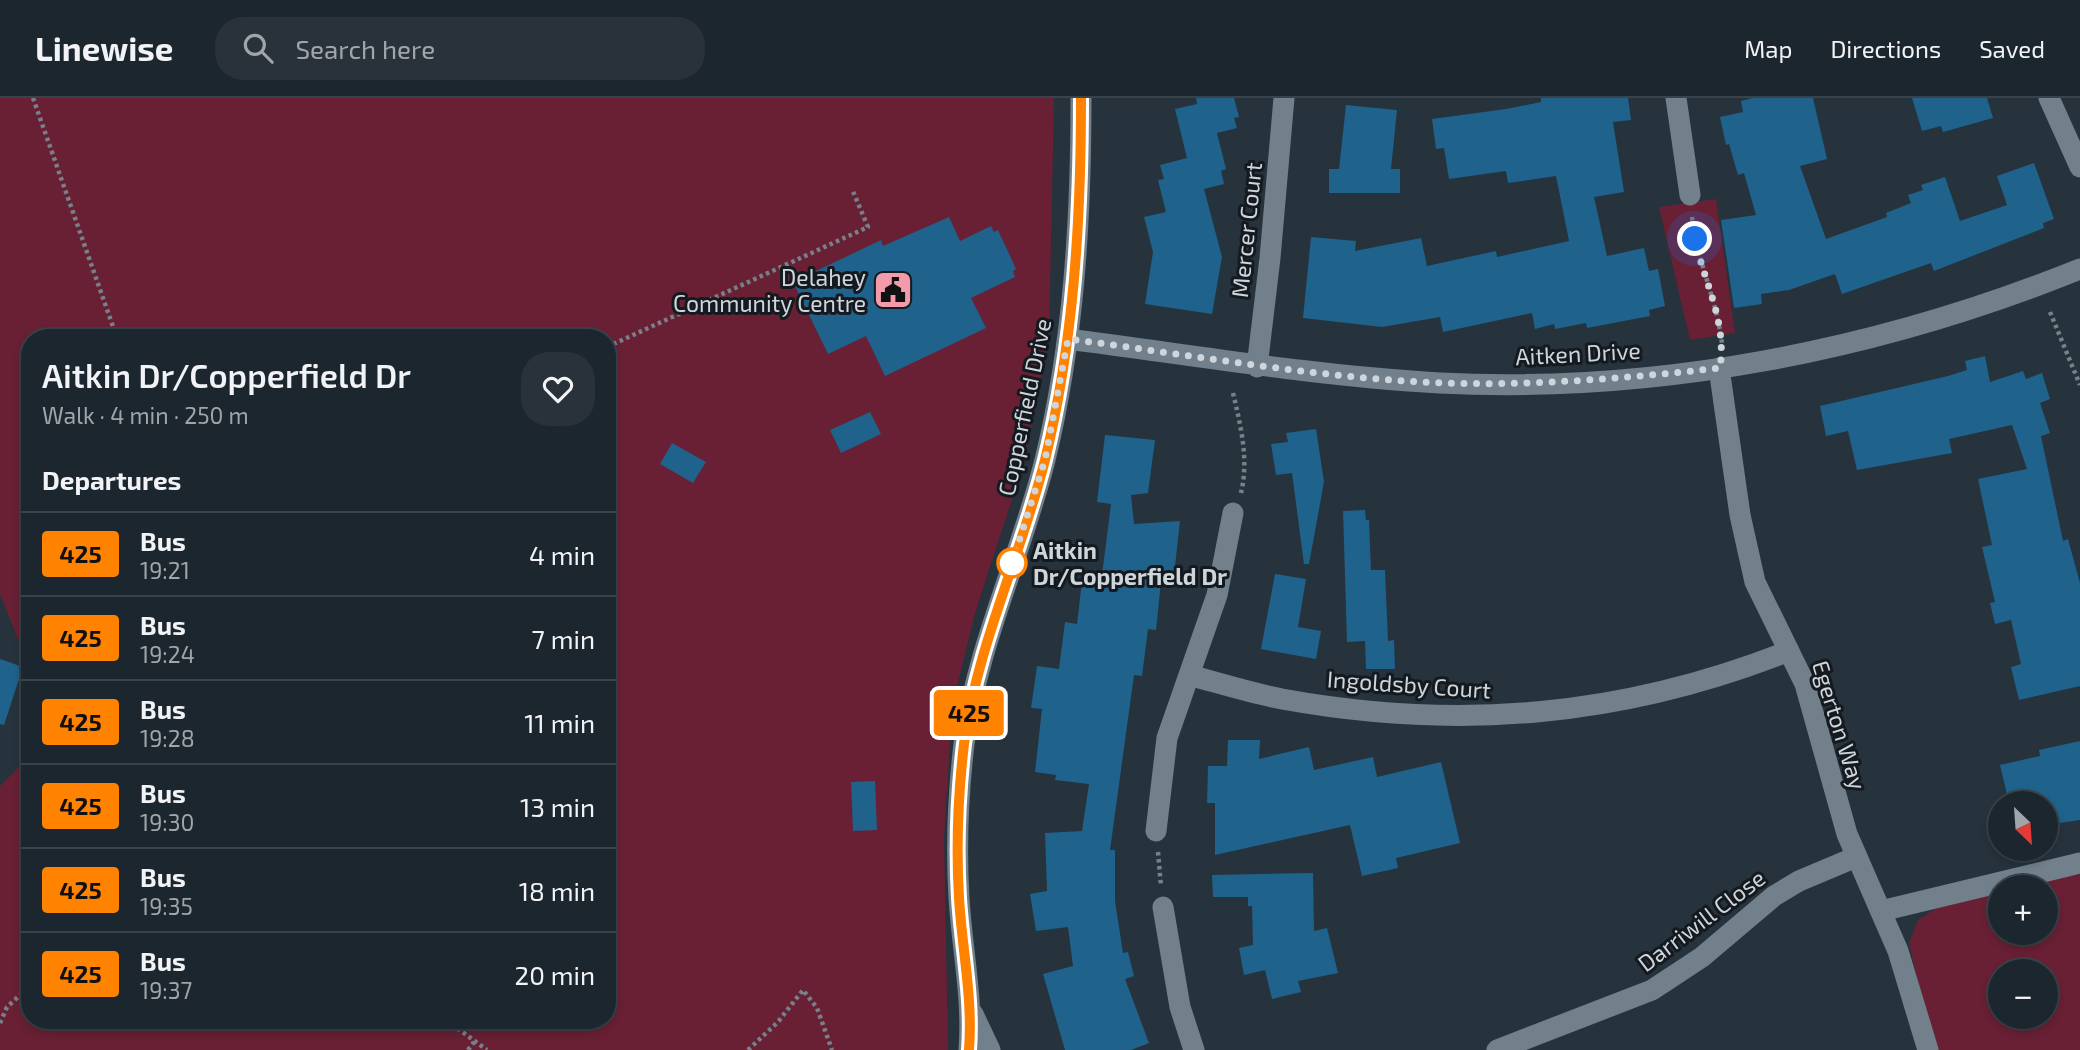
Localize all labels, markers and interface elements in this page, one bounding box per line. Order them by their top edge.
search box [215,17,705,80]
text: Linewise [35,28,173,68]
icon: search [239,29,277,67]
text: Search here [295,33,435,64]
text: Map [1744,34,1792,63]
text: Directions [1830,34,1941,63]
text: Saved [1979,34,2045,63]
street label: Mercer Court [1225,161,1267,299]
your location [1677,221,1712,256]
place label: Delahey Community Centre [673,263,866,317]
public building icon: Delahey Community Centre [872,269,914,311]
street label: Copperfield Drive [992,316,1056,498]
street label: Aitken Drive [1515,336,1641,370]
button: heart [521,352,595,426]
text: Aitkin Dr/Copperfield Dr [42,355,411,395]
text: Walk · 4 min · 250 m [42,401,249,429]
text: Departures [42,464,181,495]
text: Bus [140,525,186,556]
place label: Aitkin Dr/Copperfield Dr [1033,536,1227,590]
text: 425 [59,539,102,568]
text: 4 min [529,539,595,570]
marker: Aitkin Dr/Copperfield Dr [997,548,1027,578]
text: 19:21 [140,556,190,584]
text: Bus [140,609,186,640]
text: 425 [59,623,102,652]
text: 7 min [532,623,595,654]
text: 19:24 [140,640,195,668]
street label: Egerton Way [1807,657,1873,793]
street label: Ingoldsby Court [1326,664,1492,704]
line badge: 425 [929,690,1009,736]
text: Bus [140,693,186,724]
text: 425 [948,698,990,727]
text: 425 [59,707,102,736]
text: 11 min [524,707,595,738]
text: 19:28 [140,724,195,752]
text: Bus [140,777,186,808]
text: 425 [59,791,102,820]
text: 13 min [520,791,595,822]
north arrow [1988,791,2058,861]
map controls [1988,791,2058,1029]
text: 19:30 [140,808,194,836]
text: Bus [140,861,186,892]
street label: Darriwill Close [1632,863,1770,977]
text: 425 [59,875,102,904]
text: 18 min [519,875,595,906]
button: + [1988,875,2058,945]
text: 19:35 [140,892,193,920]
text: Bus [140,945,186,976]
text: 425 [59,959,102,988]
text: 20 min [515,959,595,990]
button: − [1988,959,2058,1029]
text: 19:37 [140,976,192,1004]

